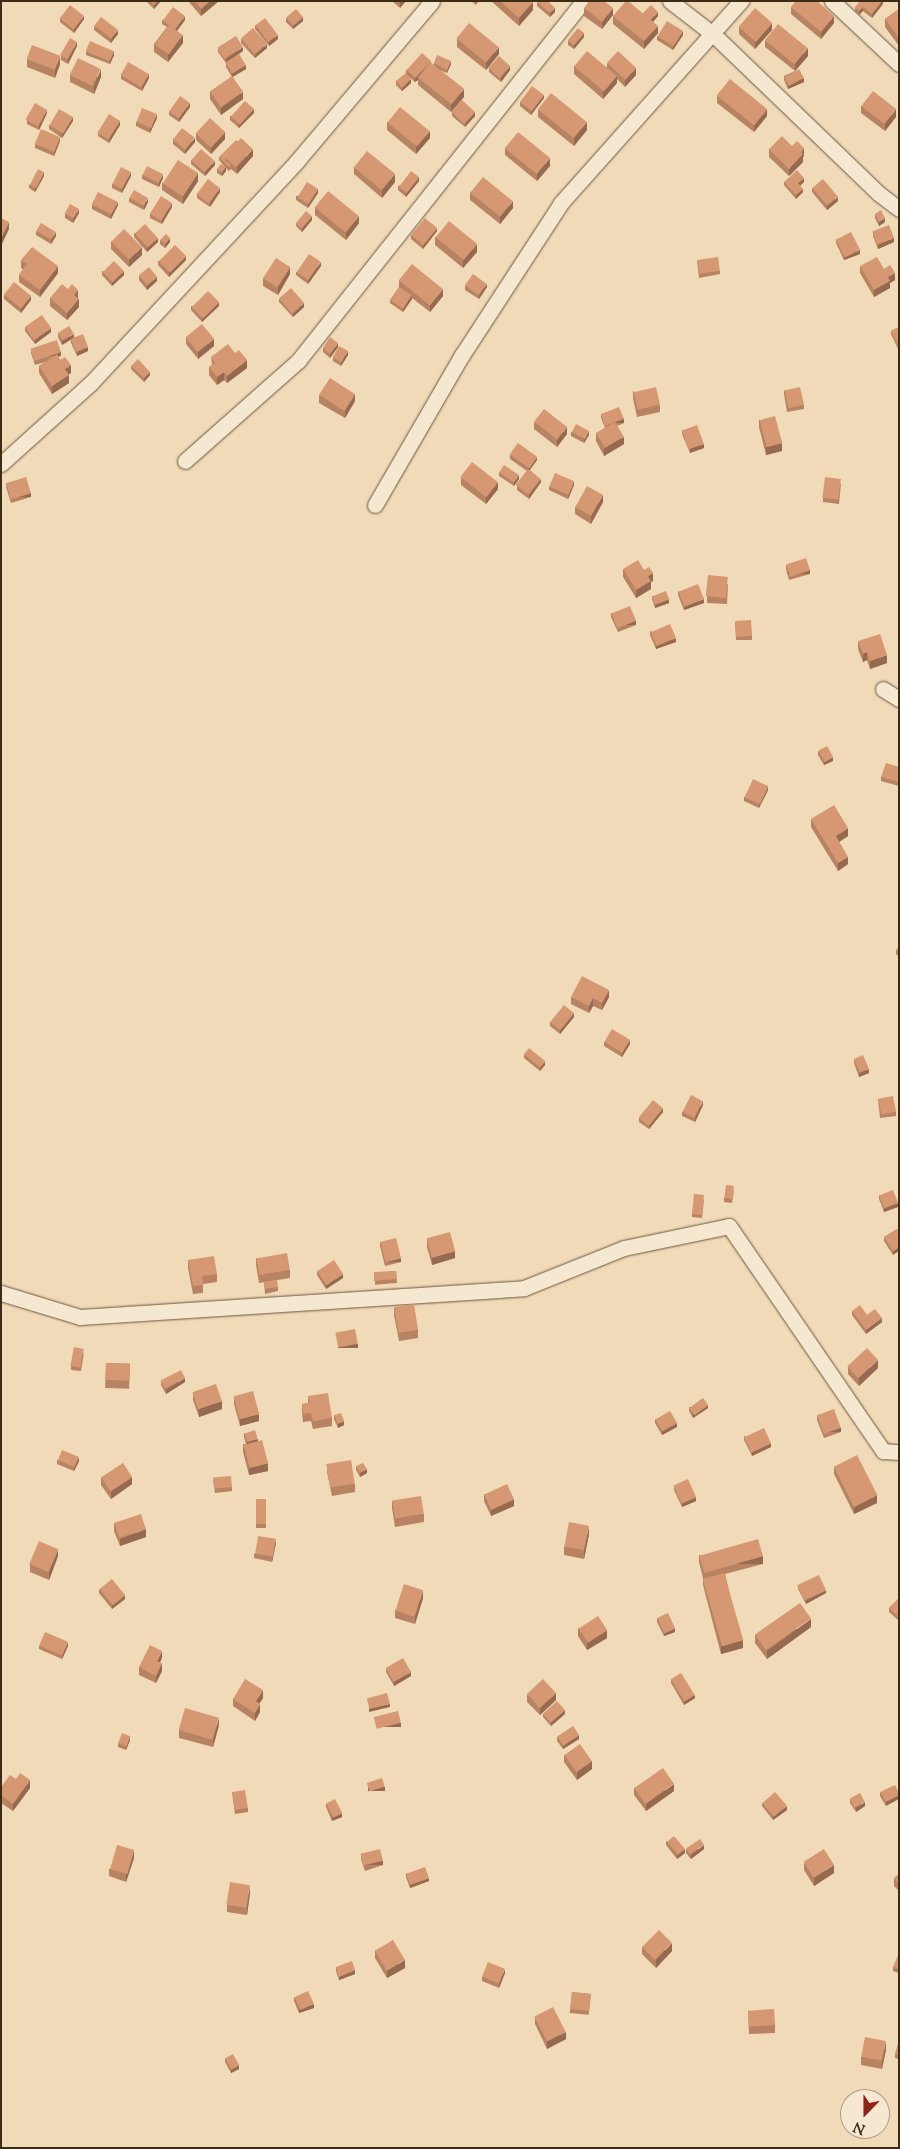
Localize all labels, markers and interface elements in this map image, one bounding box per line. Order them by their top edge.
north arrow [840,2089,890,2139]
text: N [851,2116,869,2138]

